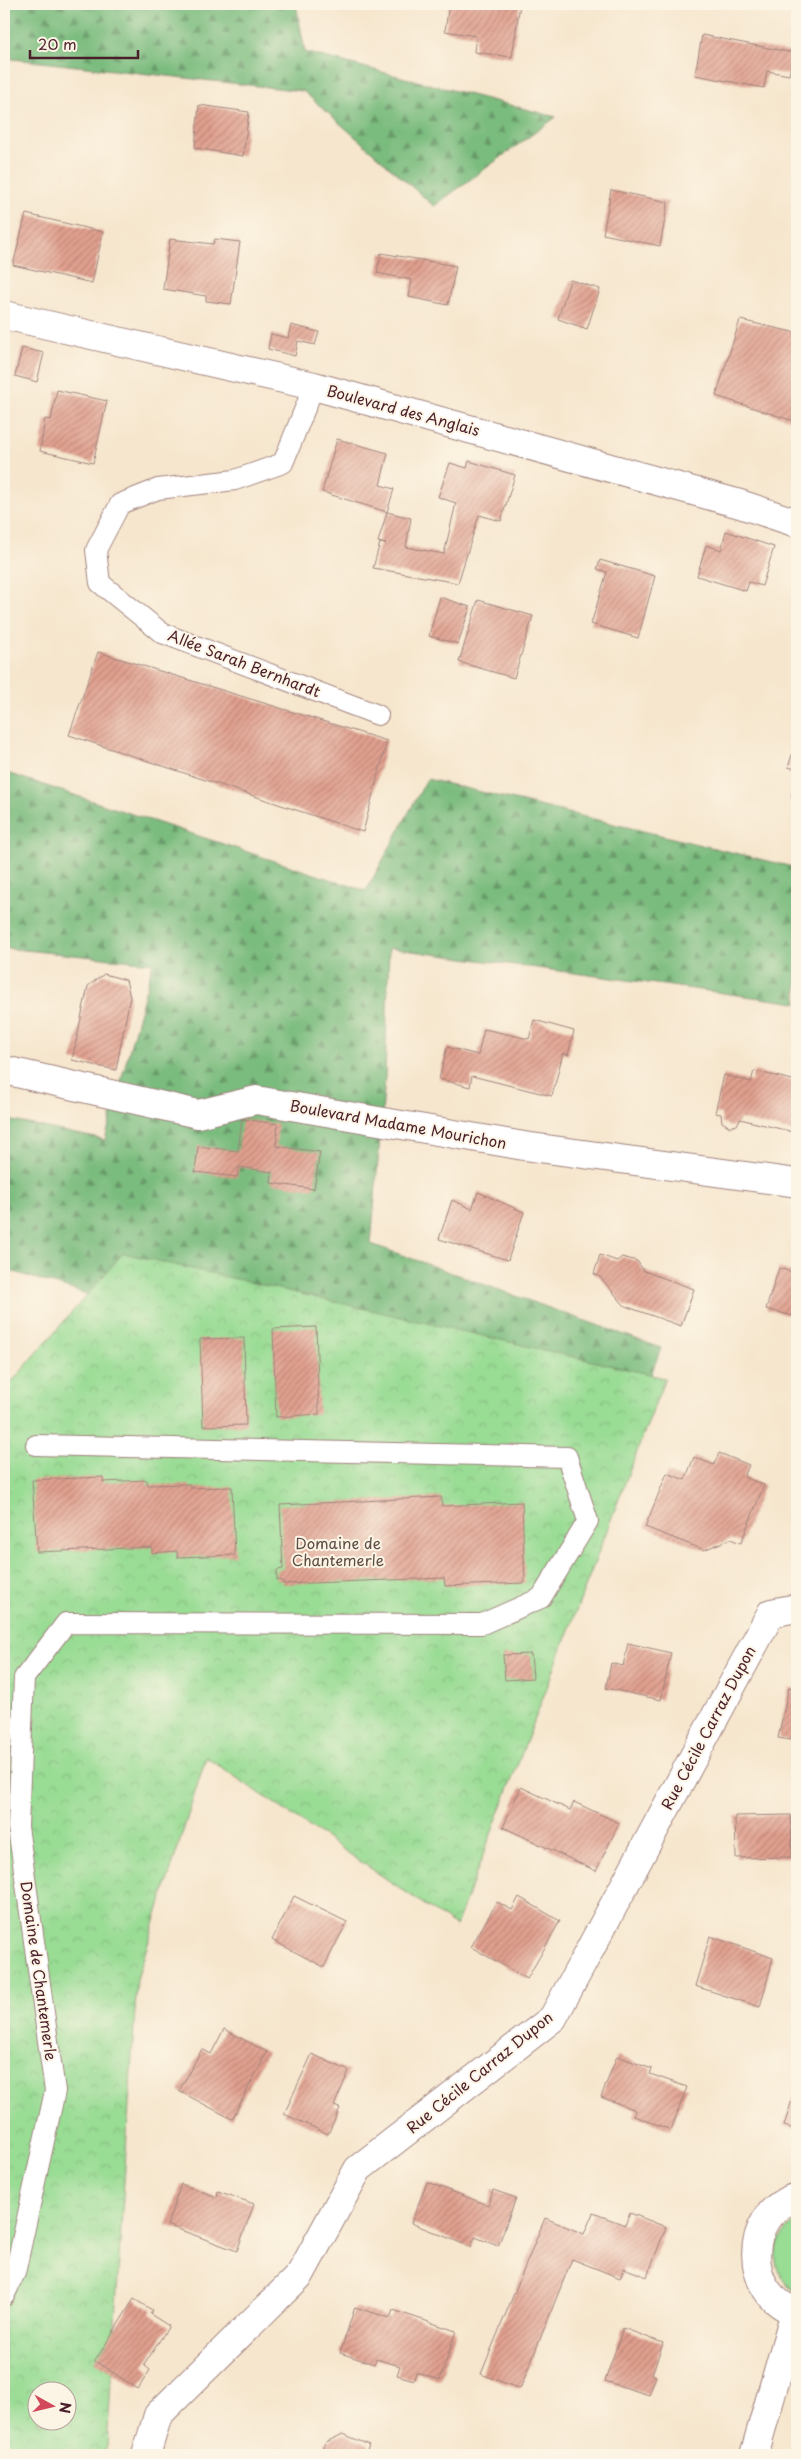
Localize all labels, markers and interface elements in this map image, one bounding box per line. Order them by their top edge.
scale bar [30,28,138,60]
text: 20 m [38,32,77,55]
street label: Boulevard des Anglais [324,378,483,441]
street label: Allée Sarah Bernhardt [165,623,324,702]
street label: Boulevard Madame Mourichon [288,1093,508,1154]
park label: Domaine de Chantemerle [292,1531,384,1571]
street label: Rue Cécile Carraz Dupon [655,1641,761,1813]
street label: Domaine de Chantemerle [16,1880,63,2062]
street label: Rue Cécile Carraz Dupon [401,2005,557,2138]
north arrow [28,2382,78,2432]
text: N [54,2401,77,2415]

